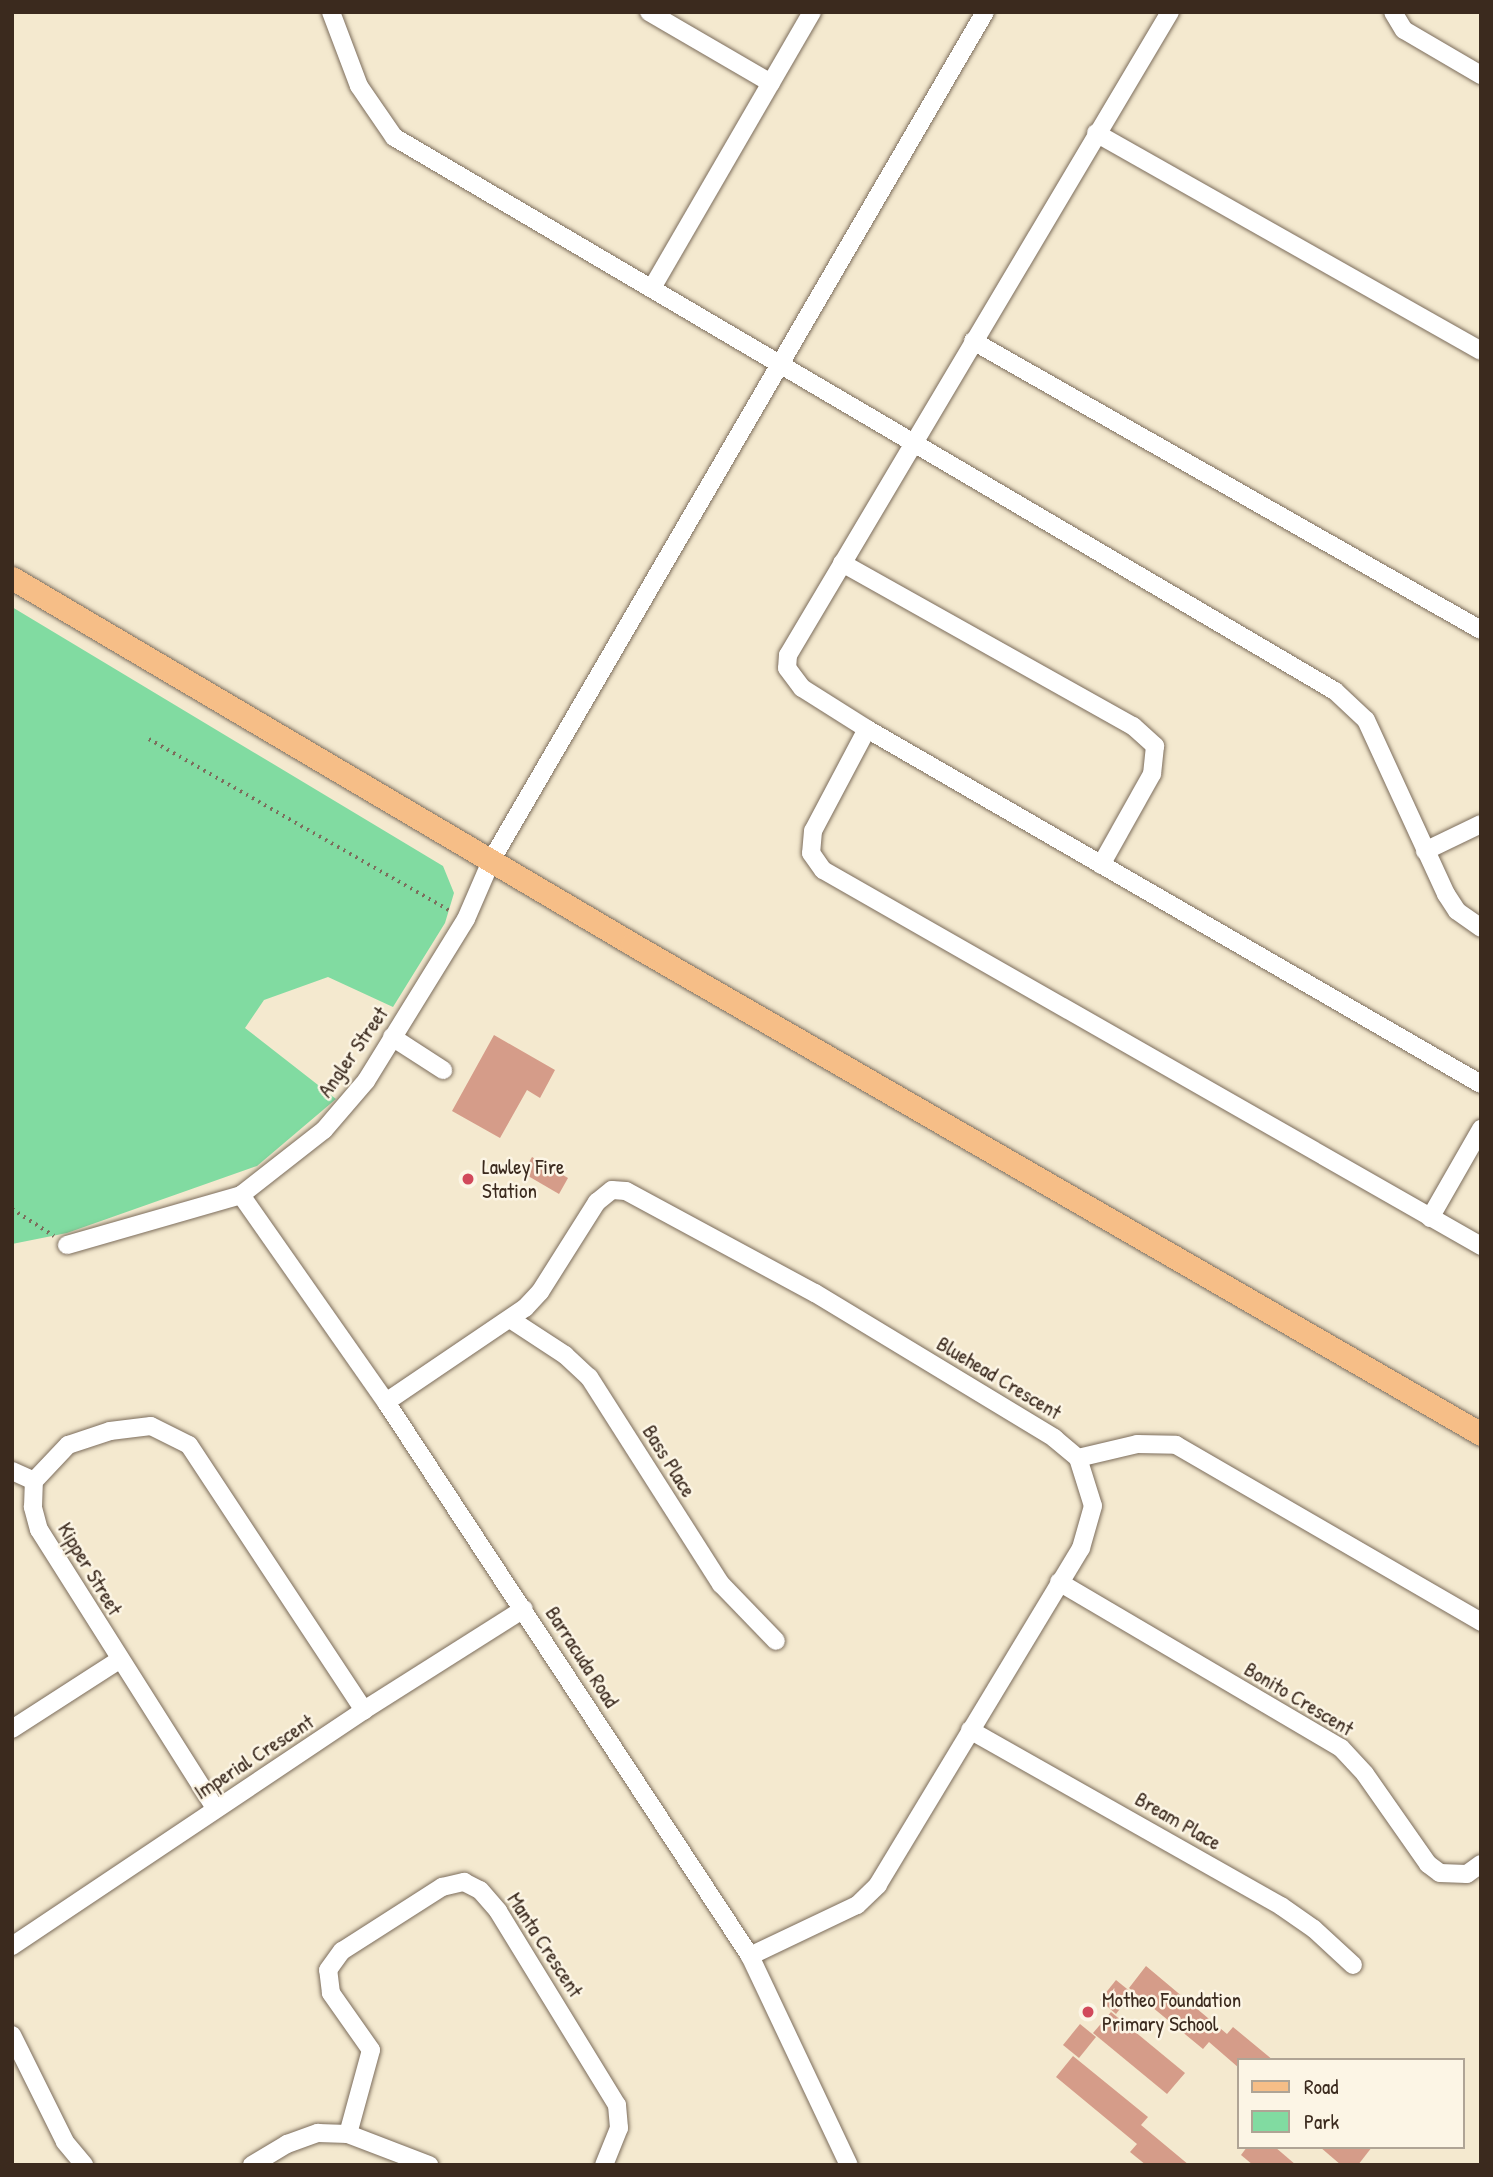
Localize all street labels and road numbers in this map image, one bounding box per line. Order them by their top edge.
street label: Angler Street [313,1002,393,1102]
street label: Bluehead Crescent [932,1331,1066,1425]
street label: Bass Place [637,1420,701,1502]
street label: Kipper Street [52,1518,128,1620]
street label: Barracuda Road [540,1602,624,1712]
street label: Bonito Crescent [1240,1657,1358,1741]
street label: Imperial Crescent [190,1709,318,1805]
street label: Bream Place [1131,1786,1225,1856]
street label: Manta Crescent [502,1888,588,2002]

